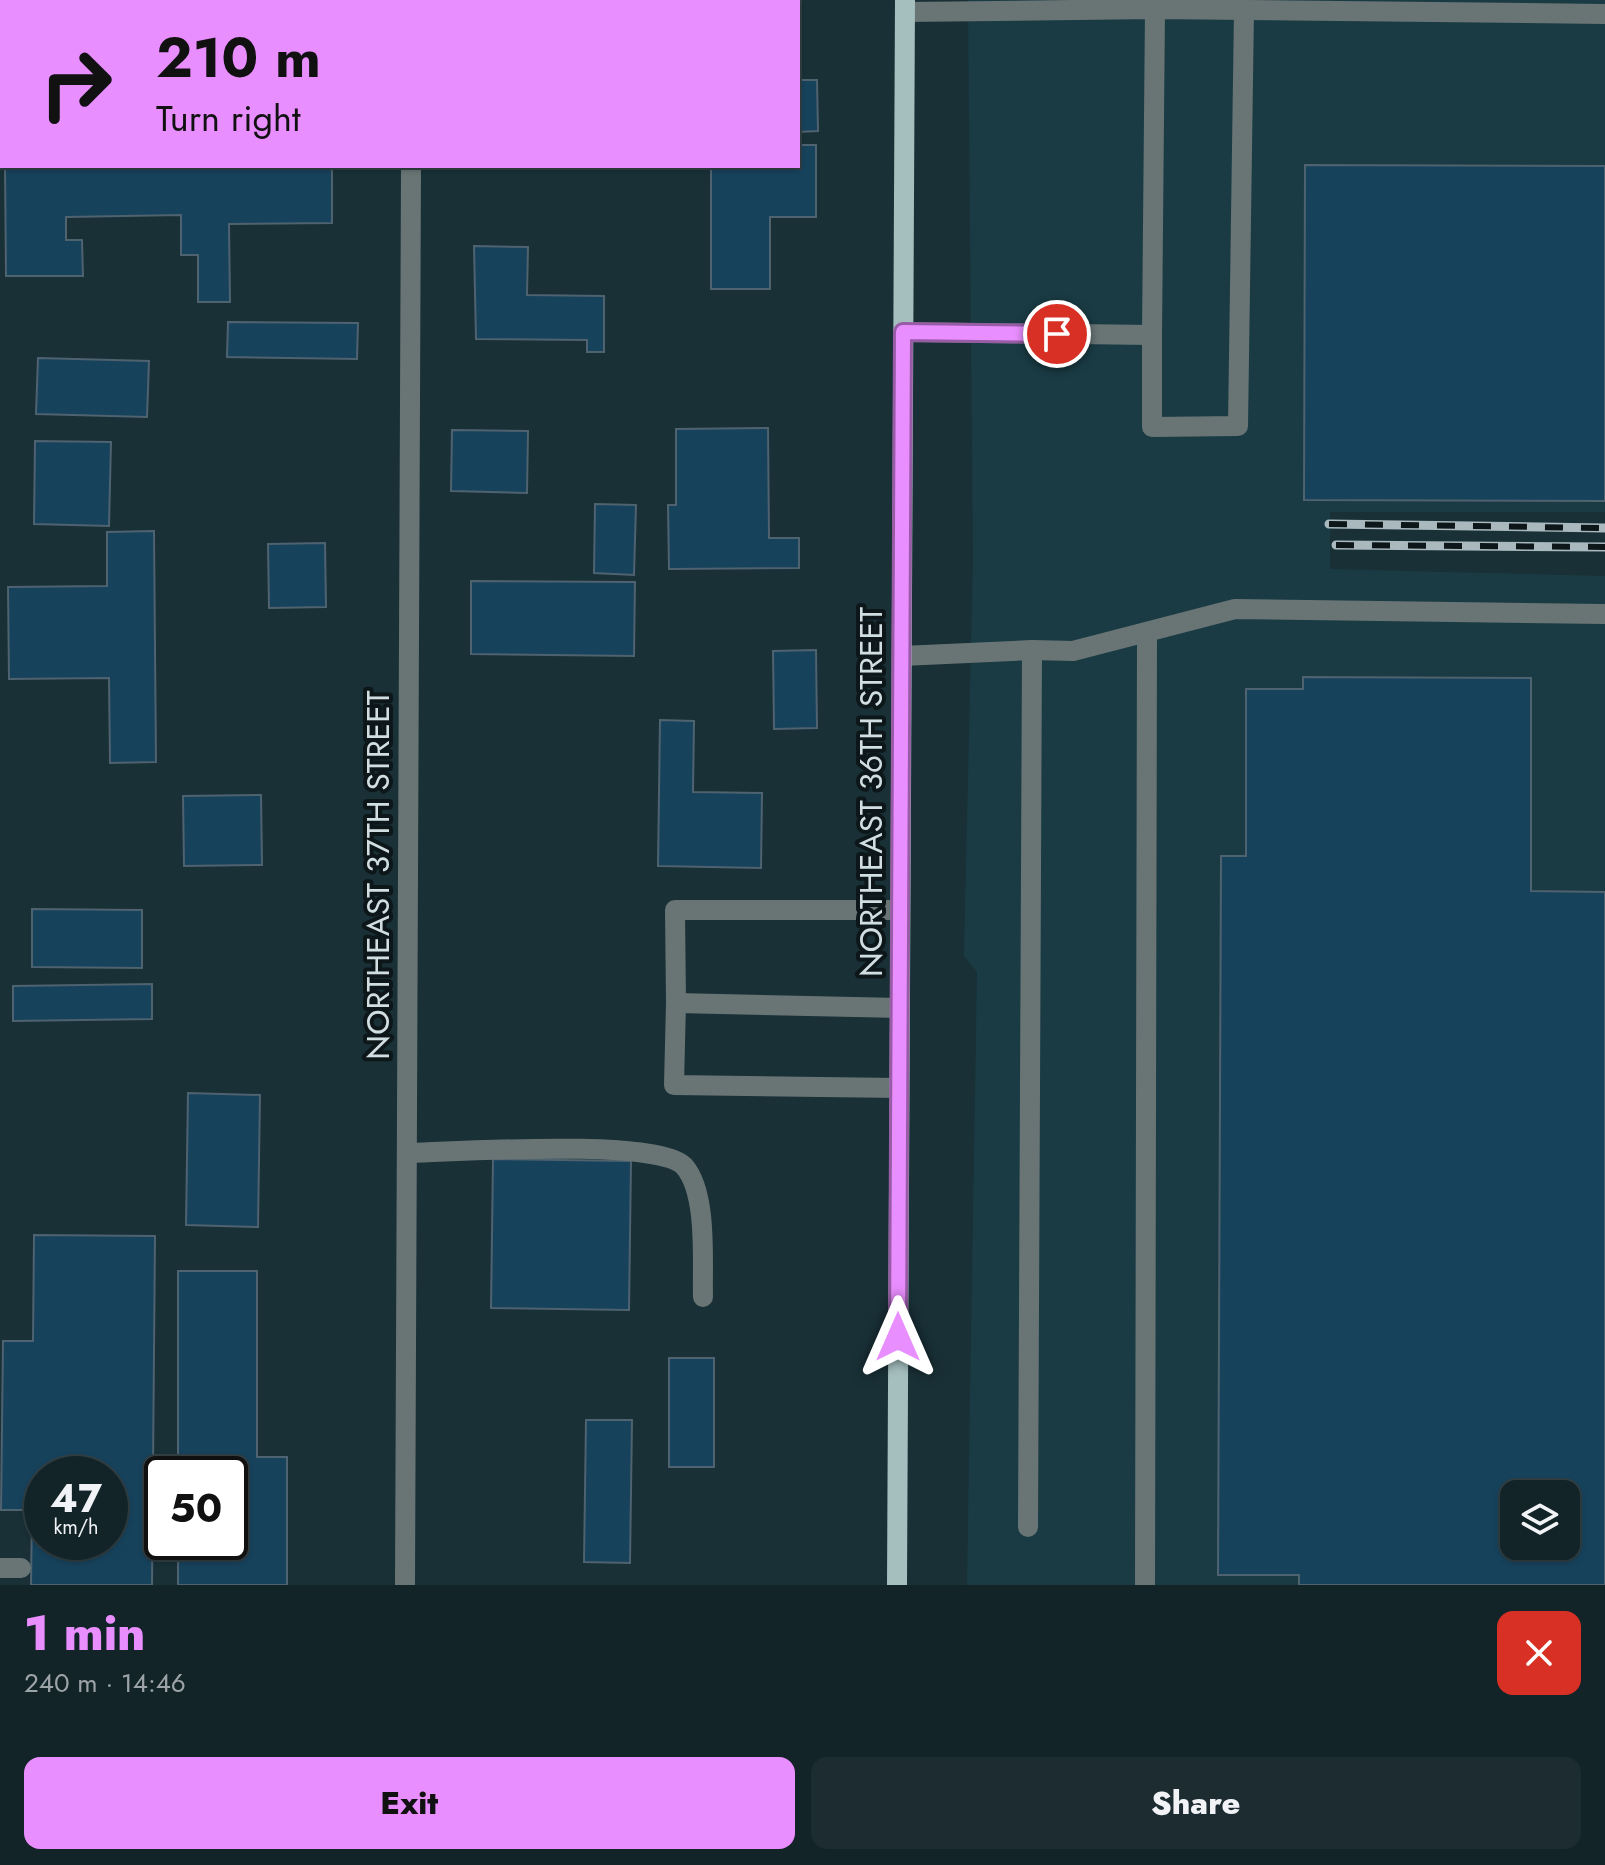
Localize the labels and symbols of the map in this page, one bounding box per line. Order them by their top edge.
pin [1023,300,1091,368]
street label: NORTHEAST 36TH STREET [848,607,894,977]
street label: NORTHEAST 37TH STREET [355,690,401,1060]
position arrow [856,1295,940,1379]
speed limit sign: 50 [144,1456,248,1560]

